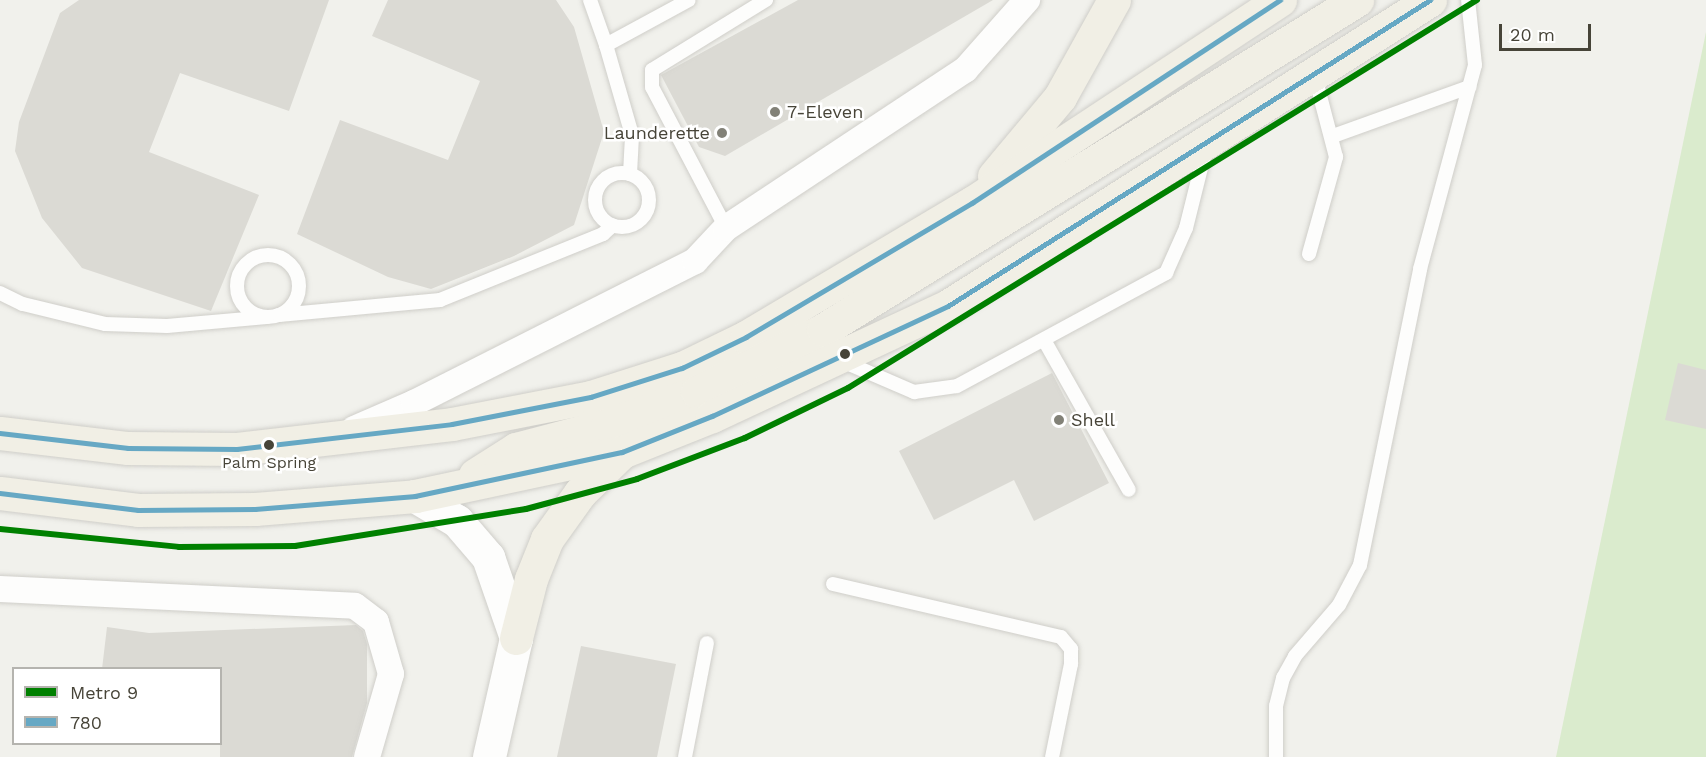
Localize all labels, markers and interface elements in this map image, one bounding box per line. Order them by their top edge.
scale bar [1502,12,1594,50]
text: 20 m [1510,24,1555,45]
place label: 7-Eleven [787,101,863,123]
marker: 7-Eleven [768,105,782,119]
place label: Launderette [604,122,710,144]
marker: Launderette [715,126,729,140]
unlabelled marker [839,348,851,360]
place label: Shell [1071,409,1115,431]
marker: Shell [1052,413,1066,427]
marker: Palm Spring [263,439,275,451]
place label: Palm Spring [222,453,316,473]
legend [12,667,222,745]
text: Metro 9 [70,682,138,703]
text: 780 [70,712,102,733]

